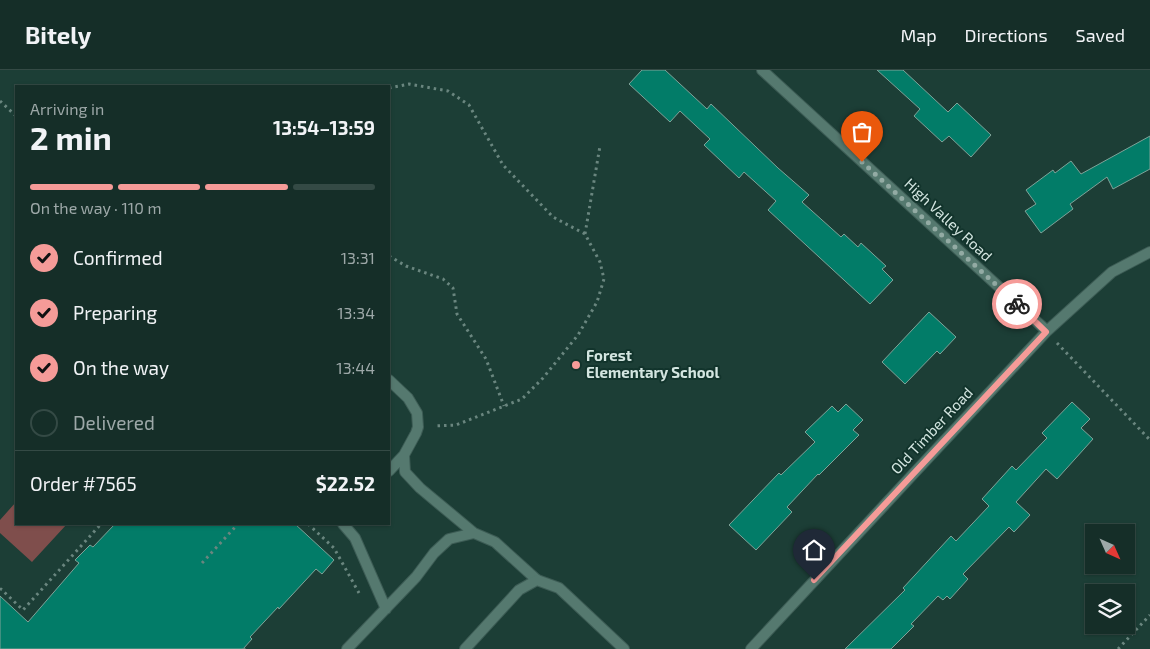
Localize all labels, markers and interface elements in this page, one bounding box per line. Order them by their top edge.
text: Bitely [25,20,91,49]
text: Map [900,24,937,46]
text: Directions [965,24,1048,46]
text: Saved [1076,24,1125,46]
text: Arriving in [30,99,104,118]
pin [841,111,883,162]
text: 13:54–13:59 [273,116,375,139]
text: 2 min [30,118,112,156]
icon: bag [848,118,876,146]
street label: High Valley Road [901,174,996,264]
text: On the way · 110 m [30,198,161,217]
icon: check [30,244,58,272]
text: Confirmed [73,246,163,269]
text: 13:31 [341,248,375,267]
courier [992,279,1042,329]
icon: bike [1003,290,1031,318]
icon: check [30,299,58,327]
text: Preparing [73,301,157,324]
text: 13:34 [337,303,375,322]
place label: Forest Elementary School [586,346,719,382]
icon: check [30,354,58,382]
text: On the way [73,356,169,379]
text: 13:44 [336,358,375,377]
marker: Forest Elementary School [570,359,582,371]
street label: Old Timber Road [887,383,976,477]
text: Delivered [73,411,155,434]
text: Order #7565 [30,472,137,495]
text: $22.52 [316,472,375,495]
north arrow [1085,524,1135,574]
map controls [1085,524,1135,634]
pin [793,529,835,580]
icon: home [800,536,828,564]
button: layers [1085,584,1135,634]

